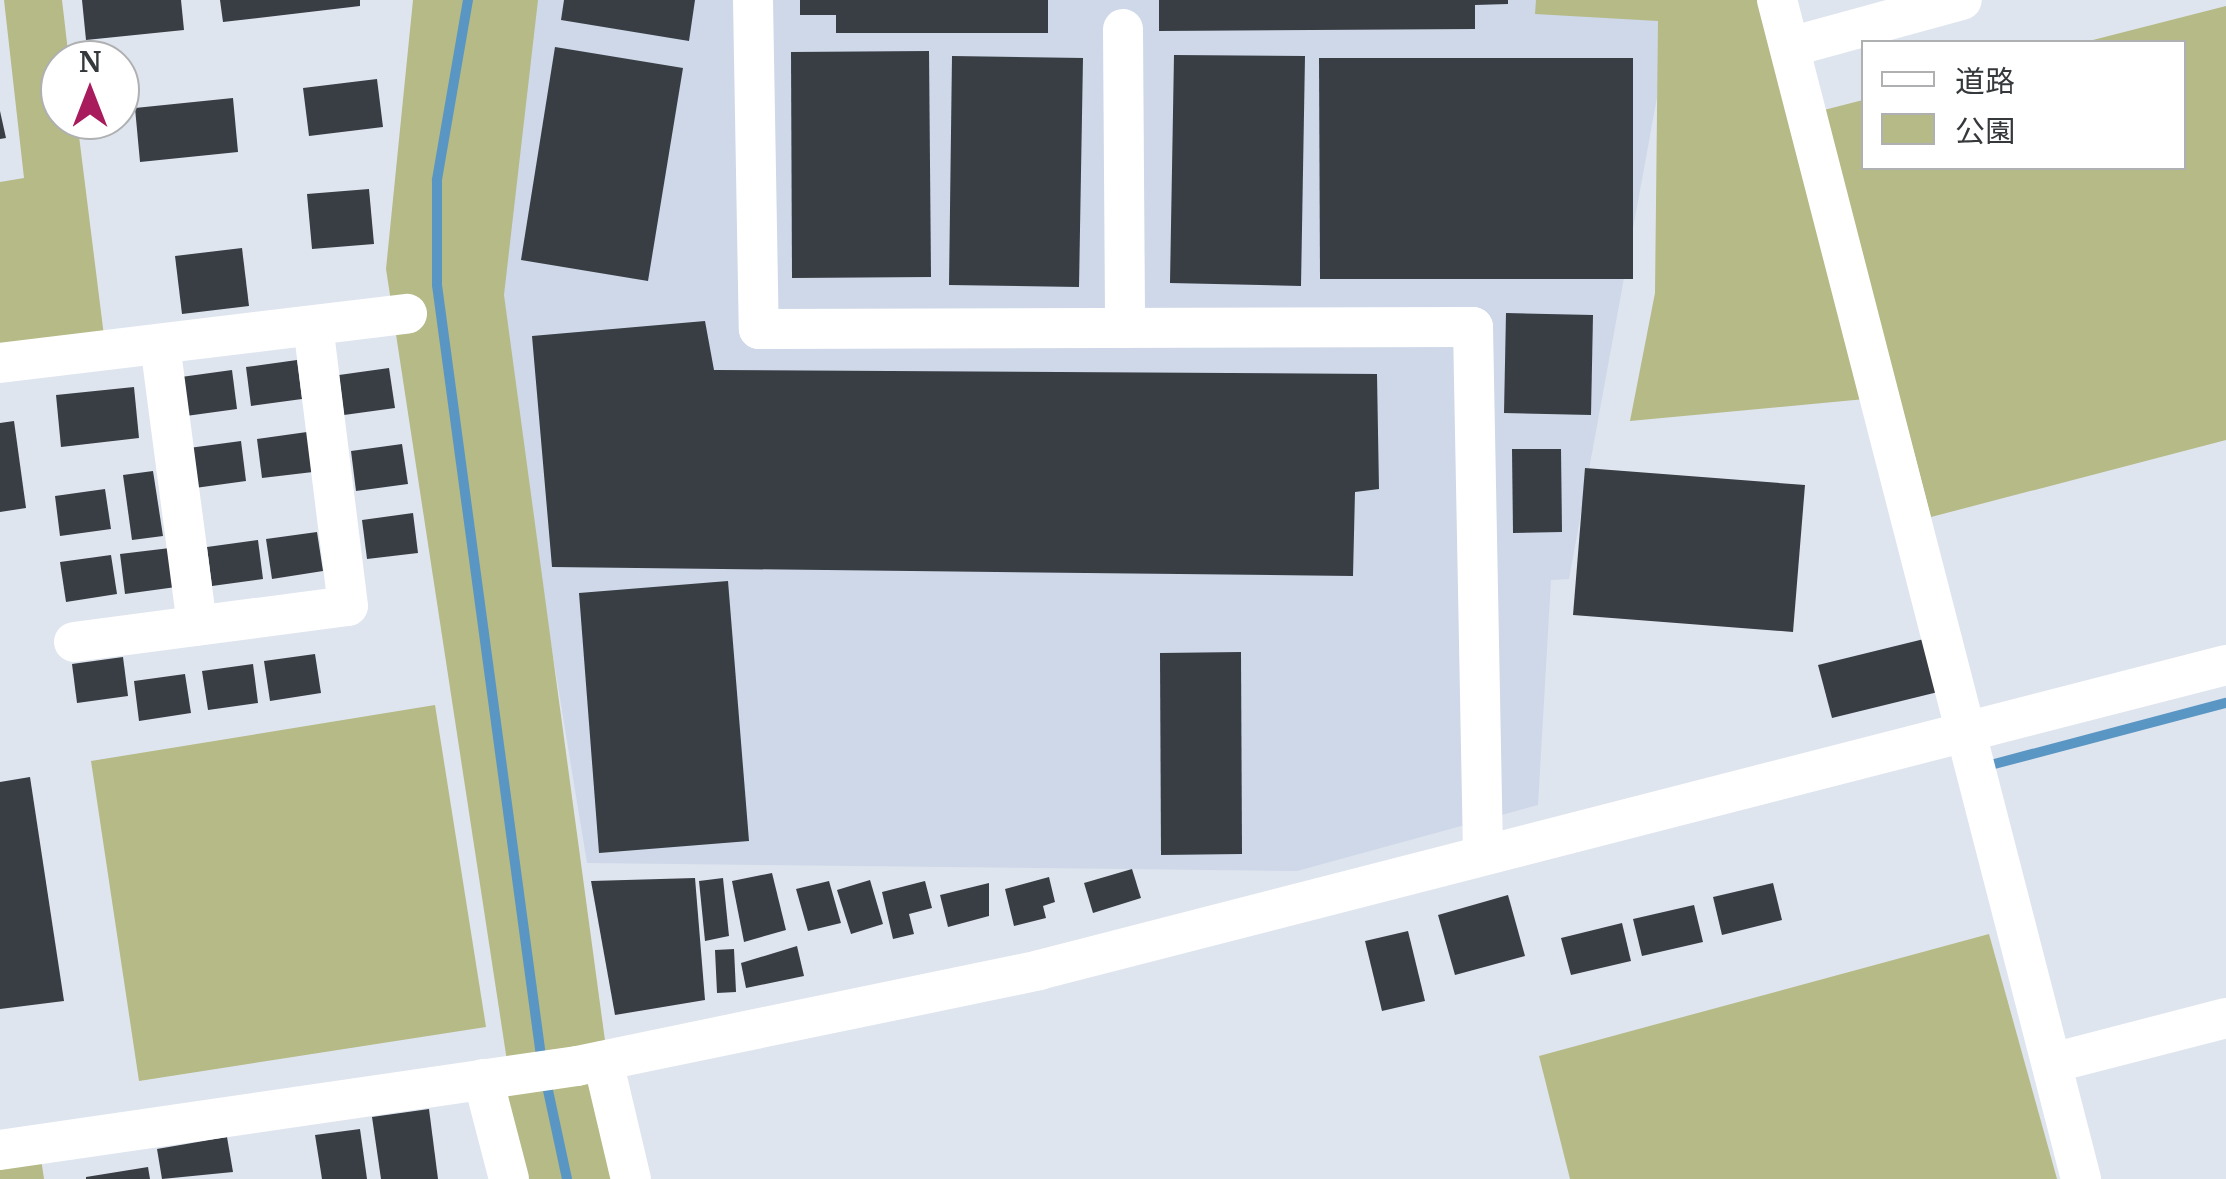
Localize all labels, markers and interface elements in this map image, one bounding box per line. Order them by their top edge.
north arrow [40,40,140,140]
legend [1861,40,2186,170]
text: N [79,44,101,80]
text: 道路 [1955,62,2015,100]
text: 公園 [1955,112,2015,150]

